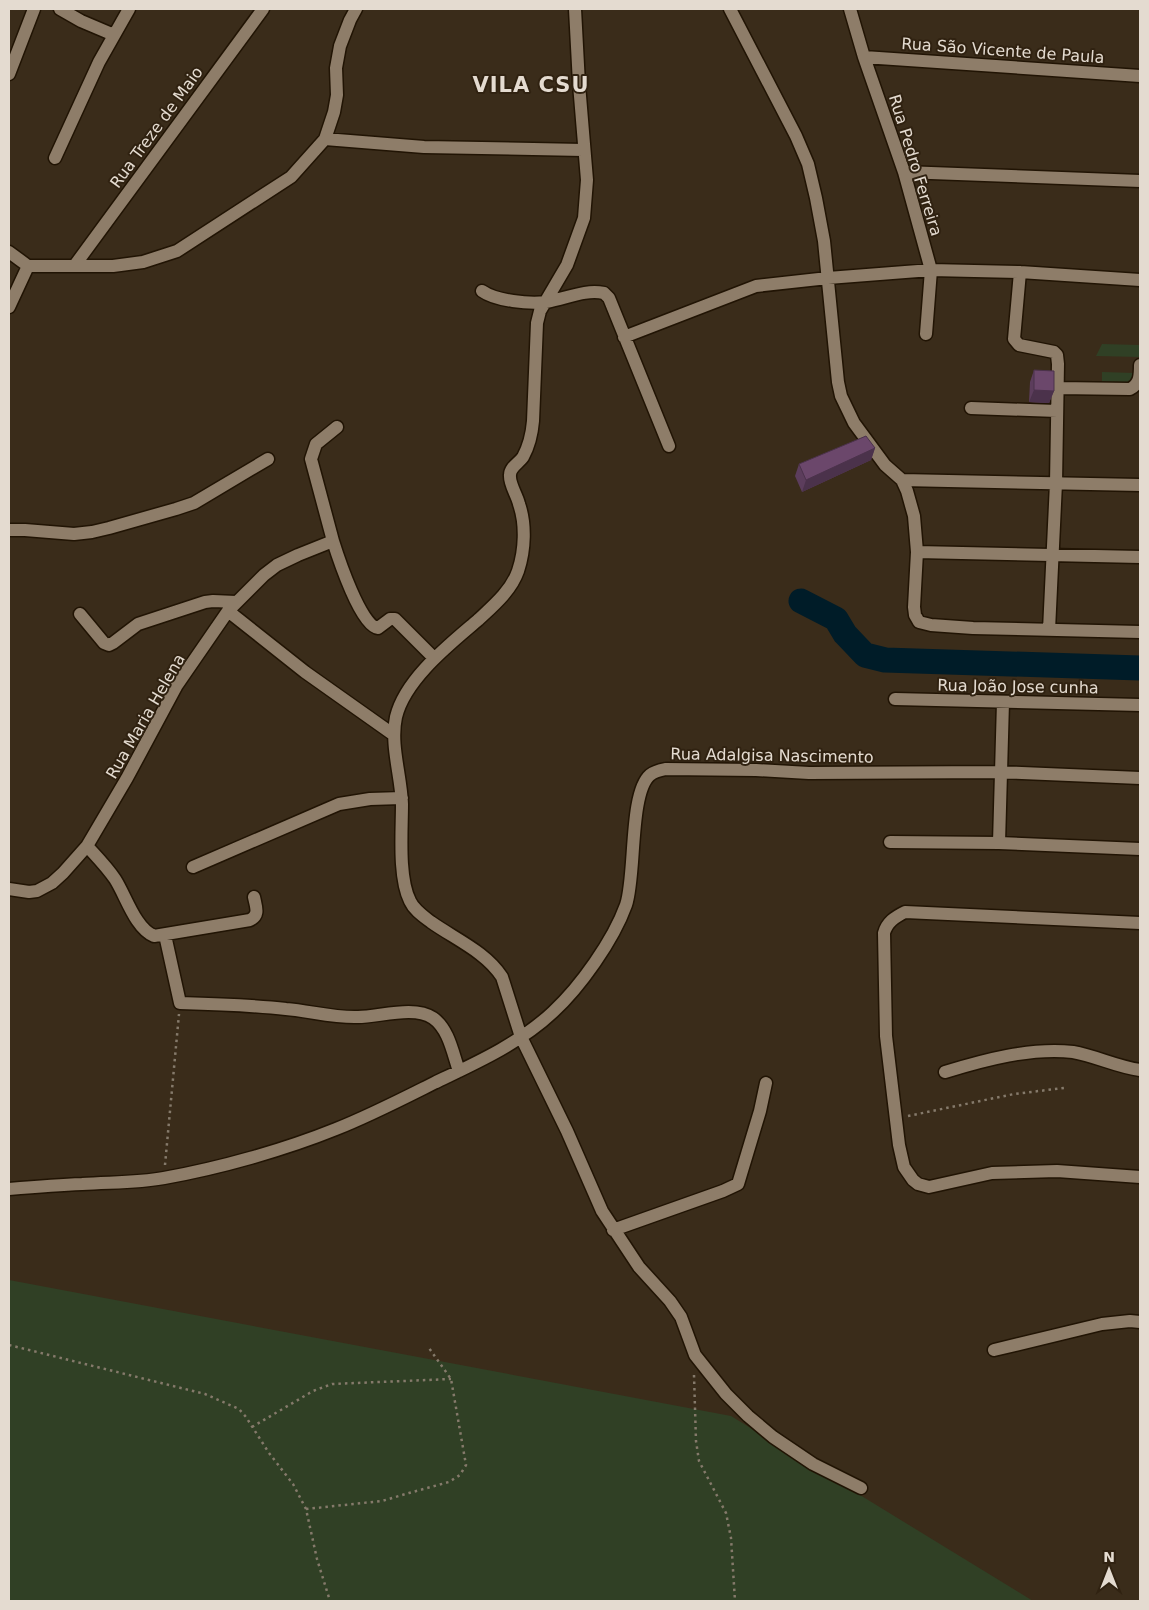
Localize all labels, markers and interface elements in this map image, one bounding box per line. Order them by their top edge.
street label: Rua São Vicente de Paula [901,34,1105,67]
street label: Rua Treze de Maio [106,63,207,192]
district label: VILA CSU [473,73,590,97]
street label: Rua Pedro Ferreira [885,92,946,238]
street label: Rua Maria Helena [102,650,189,782]
street label: Rua João Jose cunha [937,676,1099,697]
street label: Rua Adalgisa Nascimento [670,744,874,767]
north arrow [1084,1545,1134,1595]
text: N [1103,1549,1115,1565]

